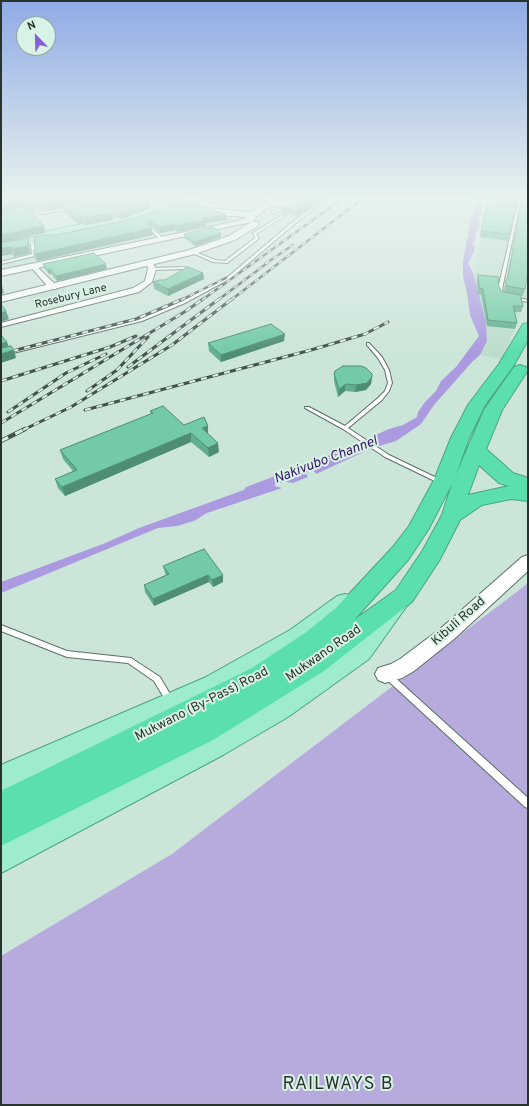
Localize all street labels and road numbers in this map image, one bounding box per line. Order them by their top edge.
street label: Rosebury Lane [34,282,108,312]
street label: Kibuli Road [429,594,489,650]
street label: Mukwano Road [283,622,365,686]
street label: Mukwano (By-Pass) Road [133,665,271,745]

